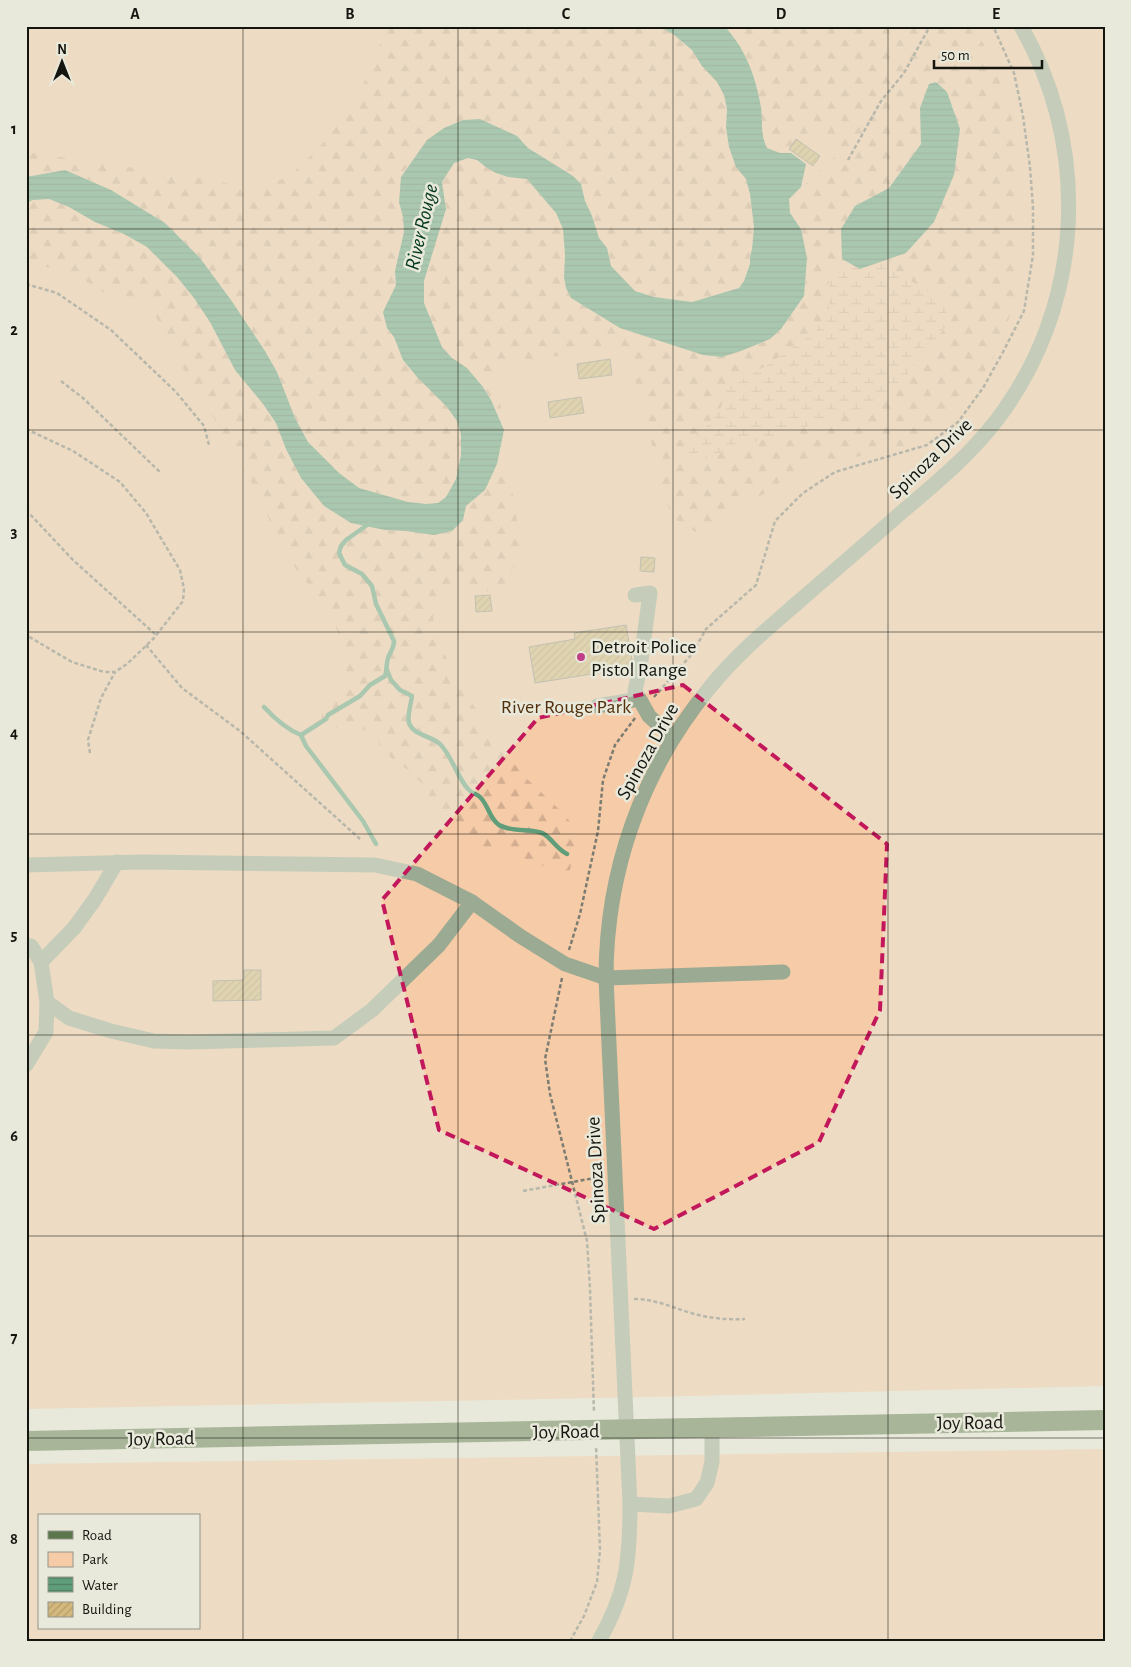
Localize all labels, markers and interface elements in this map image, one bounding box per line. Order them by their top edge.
text: A [130,6,140,22]
text: B [345,6,355,22]
text: C [562,6,571,22]
text: D [776,6,787,22]
text: E [992,6,1000,22]
north arrow [38,38,88,88]
scale bar [934,38,1041,70]
text: N [57,43,67,57]
text: 50 m [941,48,970,63]
text: 1 [11,121,17,137]
water label: River Rouge [401,182,442,272]
text: 2 [10,322,18,338]
street label: Spinoza Drive [885,414,976,503]
text: 3 [11,524,18,540]
place label: Detroit Police Pistol Range [591,637,696,680]
marker: Detroit Police Pistol Range [575,651,587,663]
park label: River Rouge Park [501,697,631,717]
street label: Spinoza Drive [613,700,682,803]
text: 4 [10,725,18,741]
text: 5 [11,927,18,943]
street label: Spinoza Drive [583,1116,609,1224]
text: 6 [10,1128,18,1144]
text: 7 [11,1330,18,1346]
street label: Joy Road [936,1412,1004,1434]
street label: Joy Road [532,1421,600,1443]
street label: Joy Road [127,1428,195,1450]
legend [38,1514,200,1630]
text: Road [82,1528,112,1543]
text: 8 [10,1531,18,1547]
text: Park [82,1552,108,1567]
text: Water [82,1578,118,1593]
text: Building [82,1602,132,1617]

